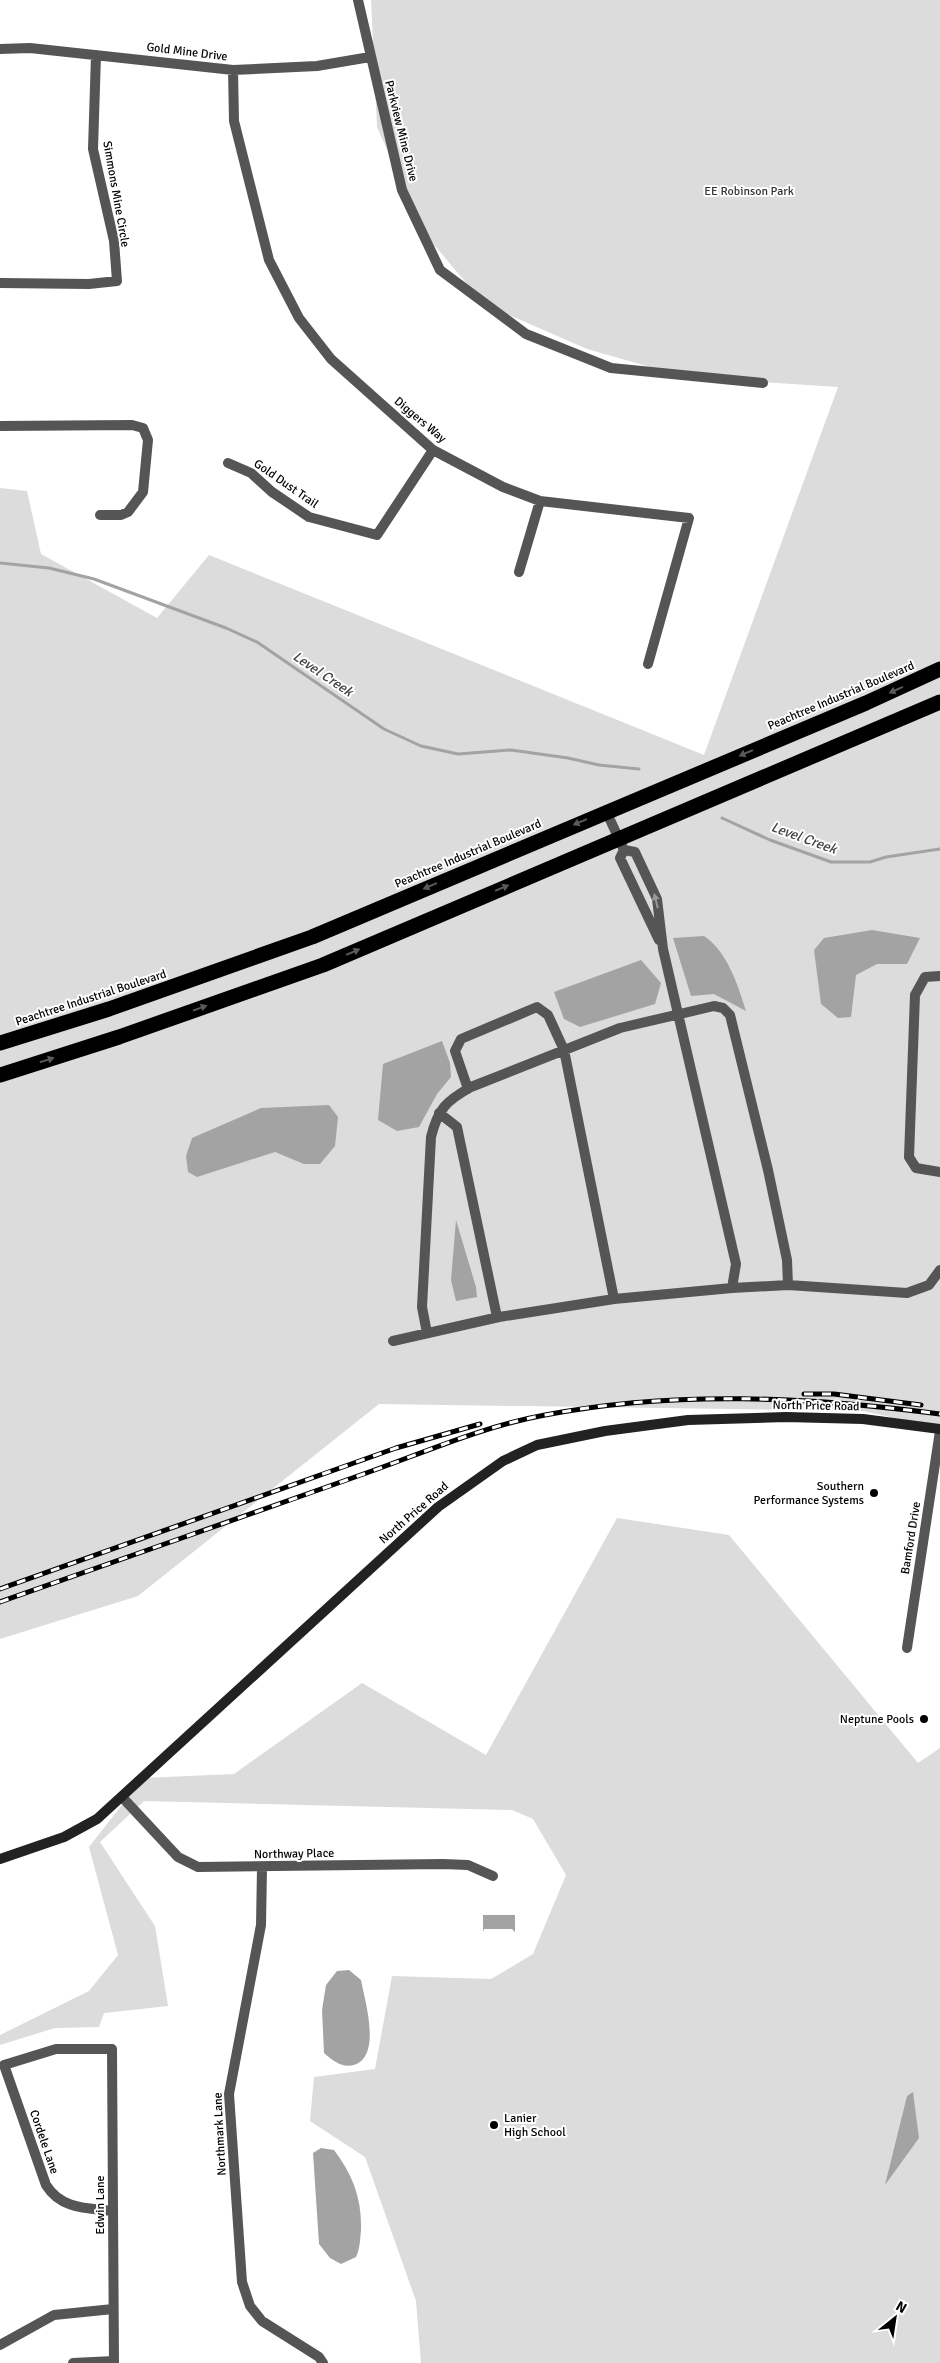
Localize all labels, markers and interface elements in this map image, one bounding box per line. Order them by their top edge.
street label: Gold Mine Drive [146,40,228,64]
street label: Parkview Mine Drive [381,79,421,183]
street label: Simmons Mine Circle [99,140,133,248]
park label: EE Robinson Park [704,184,794,199]
street label: Diggers Way [391,394,449,446]
street label: Gold Dust Trail [251,456,322,512]
water label: Level Creek [290,648,358,701]
street label: Peachtree Industrial Boulevard [765,658,917,734]
one-way arrow [889,686,903,694]
one-way arrow [738,749,753,757]
street label: Peachtree Industrial Boulevard [392,816,544,892]
water label: Level Creek [769,818,841,858]
one-way arrow [573,819,587,827]
one-way arrow [423,883,438,891]
one-way arrow [495,884,510,892]
one-way arrow [652,894,660,909]
one-way arrow [346,947,360,955]
street label: Peachtree Industrial Boulevard [14,966,168,1030]
one-way arrow [193,1004,208,1011]
one-way arrow [39,1056,54,1063]
street label: North Price Road [772,1398,860,1414]
street label: North Price Road [376,1479,452,1547]
place label: Southern Performance Systems [754,1479,864,1508]
marker: Southern Performance Systems [868,1487,880,1499]
street label: Bamford Drive [898,1501,924,1575]
place label: Neptune Pools [840,1712,914,1727]
marker: Neptune Pools [918,1713,930,1725]
street label: Northway Place [254,1846,334,1862]
street label: Northmark Lane [210,2092,230,2176]
street label: Cordele Lane [26,2108,62,2176]
place label: Lanier High School [504,2111,566,2140]
marker: Lanier High School [488,2119,500,2131]
street label: Edwin Lane [93,2175,108,2235]
north arrow [870,2293,920,2343]
text: N [893,2297,910,2317]

